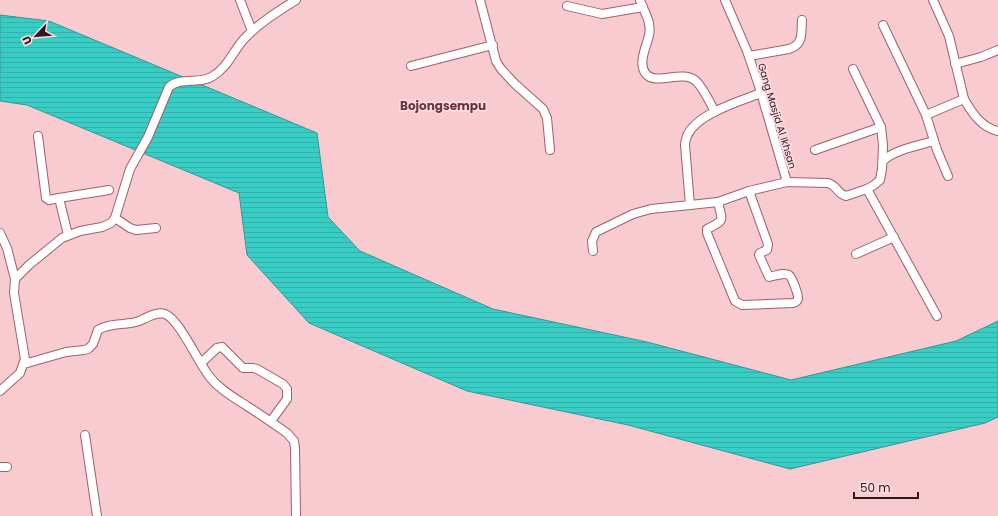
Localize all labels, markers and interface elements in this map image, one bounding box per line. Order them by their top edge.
north arrow [16,16,56,56]
text: U [18,33,36,47]
street label: Gang Masjid Al Ikhsan [754,61,800,171]
district label: Bojongsempu [400,97,486,114]
scale bar [854,474,918,500]
text: 50 m [860,479,891,496]

